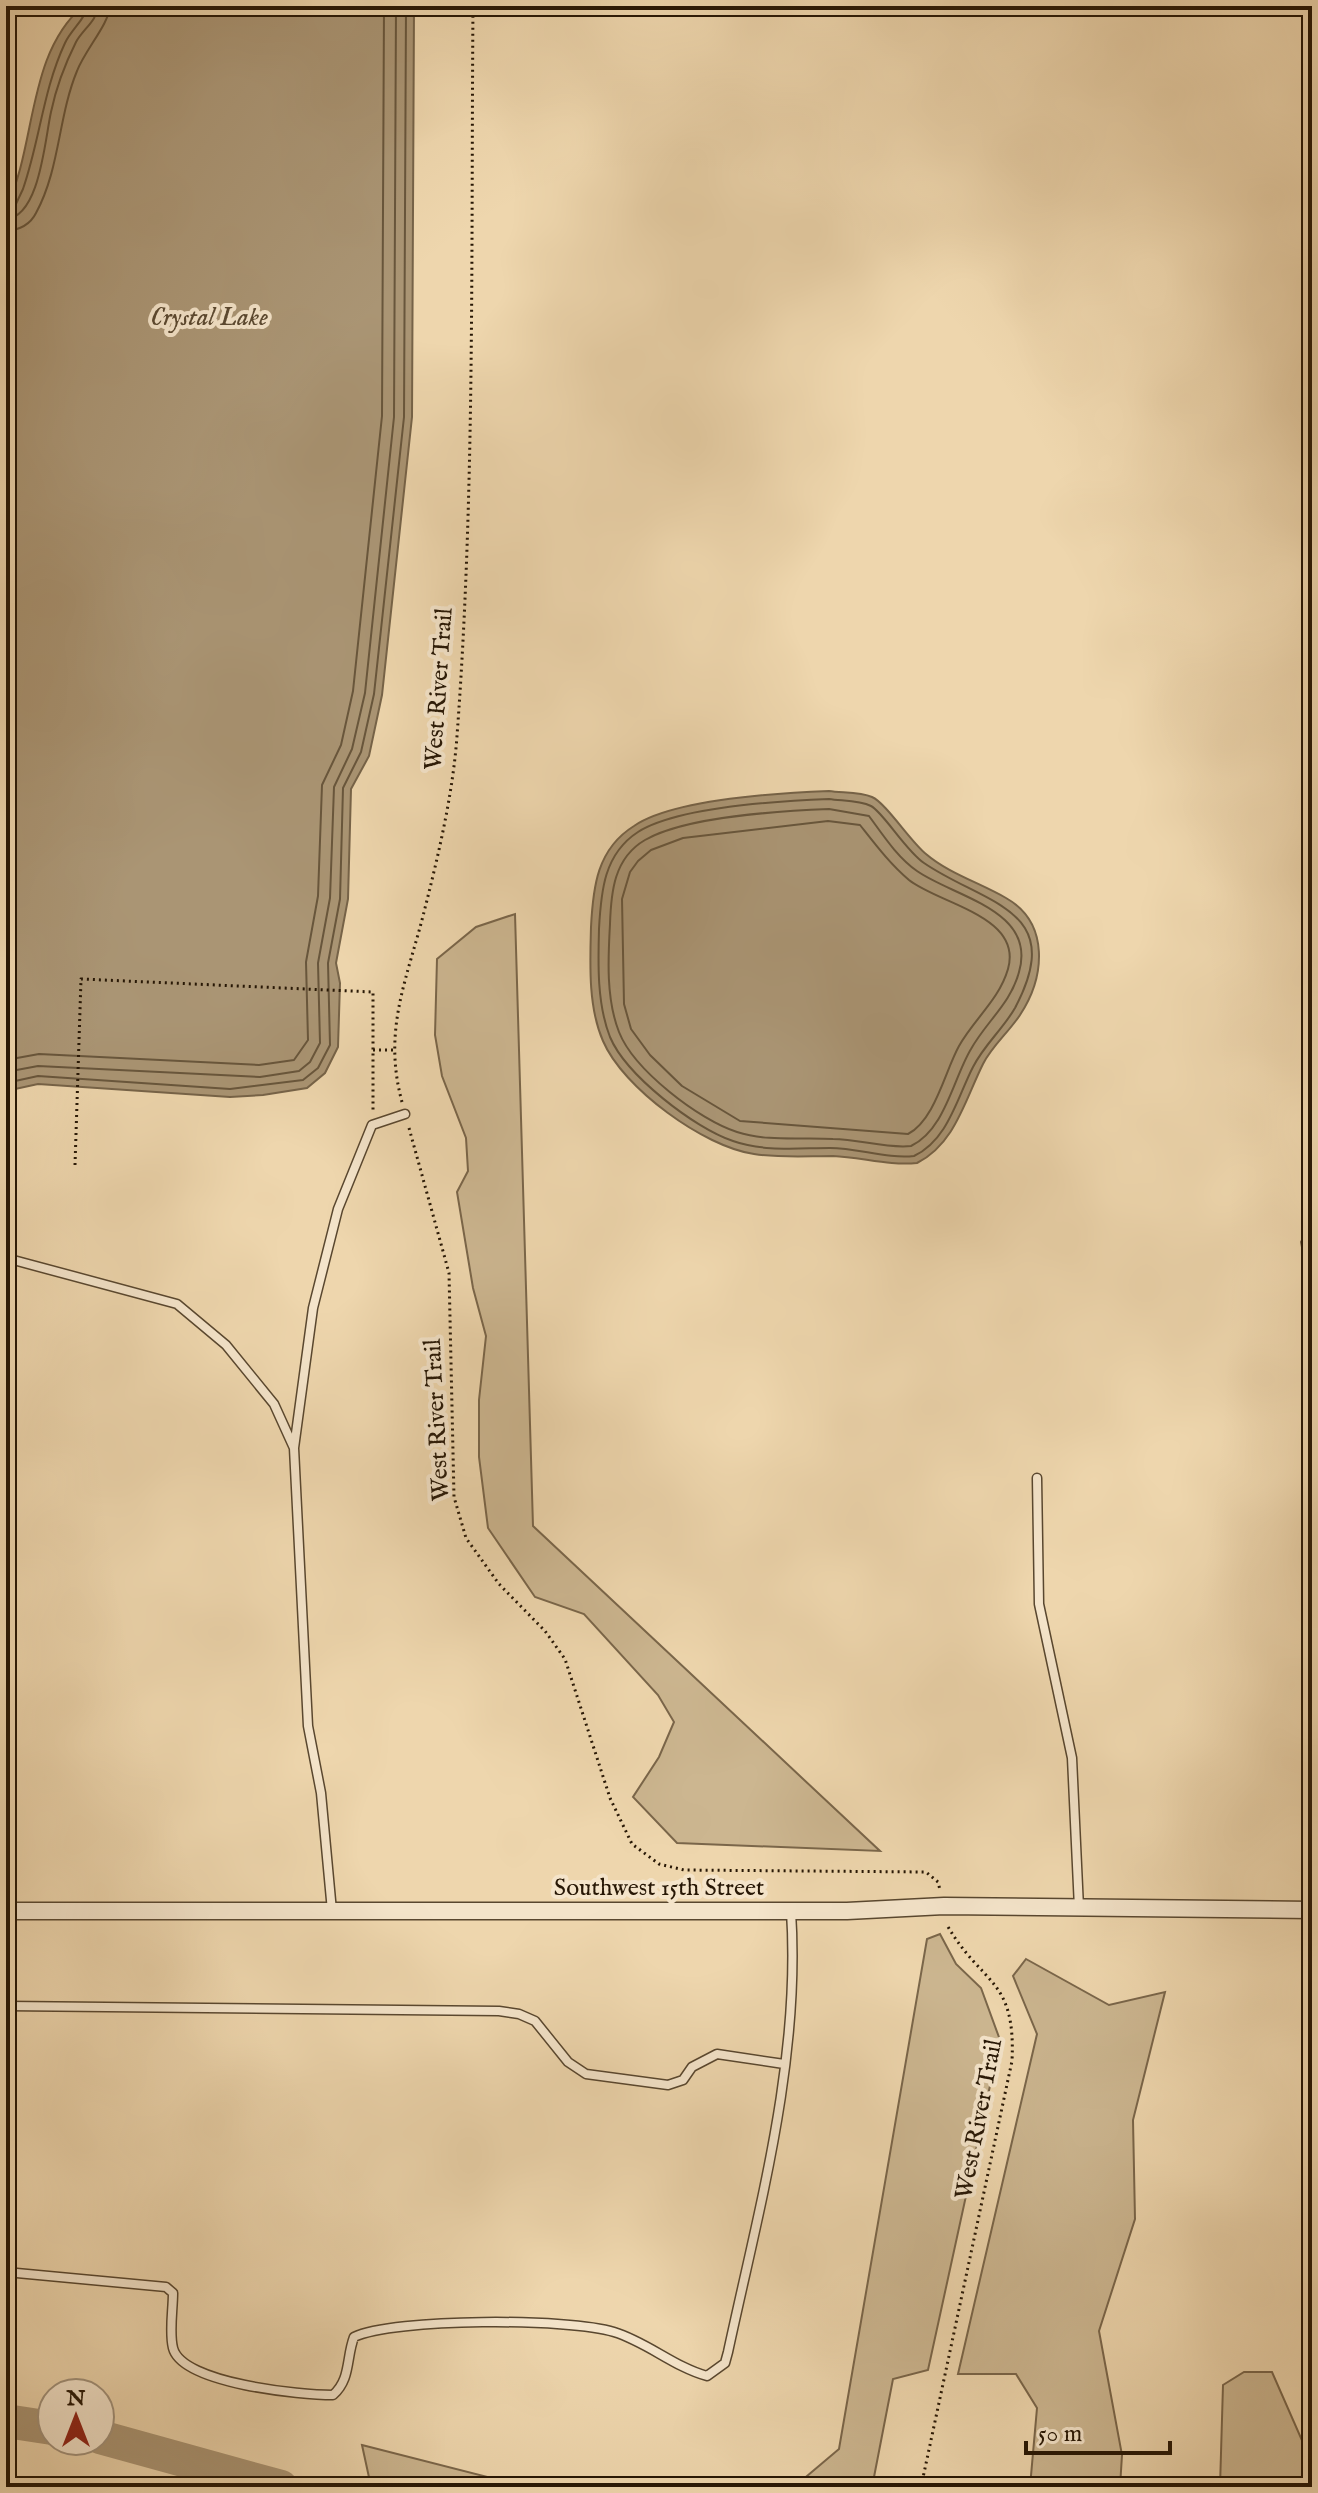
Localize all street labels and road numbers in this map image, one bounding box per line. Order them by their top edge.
street label: West River Trail [418,607,461,771]
street label: West River Trail [418,1338,457,1502]
street label: Southwest 15th Street [554,1873,764,1904]
street label: West River Trail [949,2036,1010,2202]

